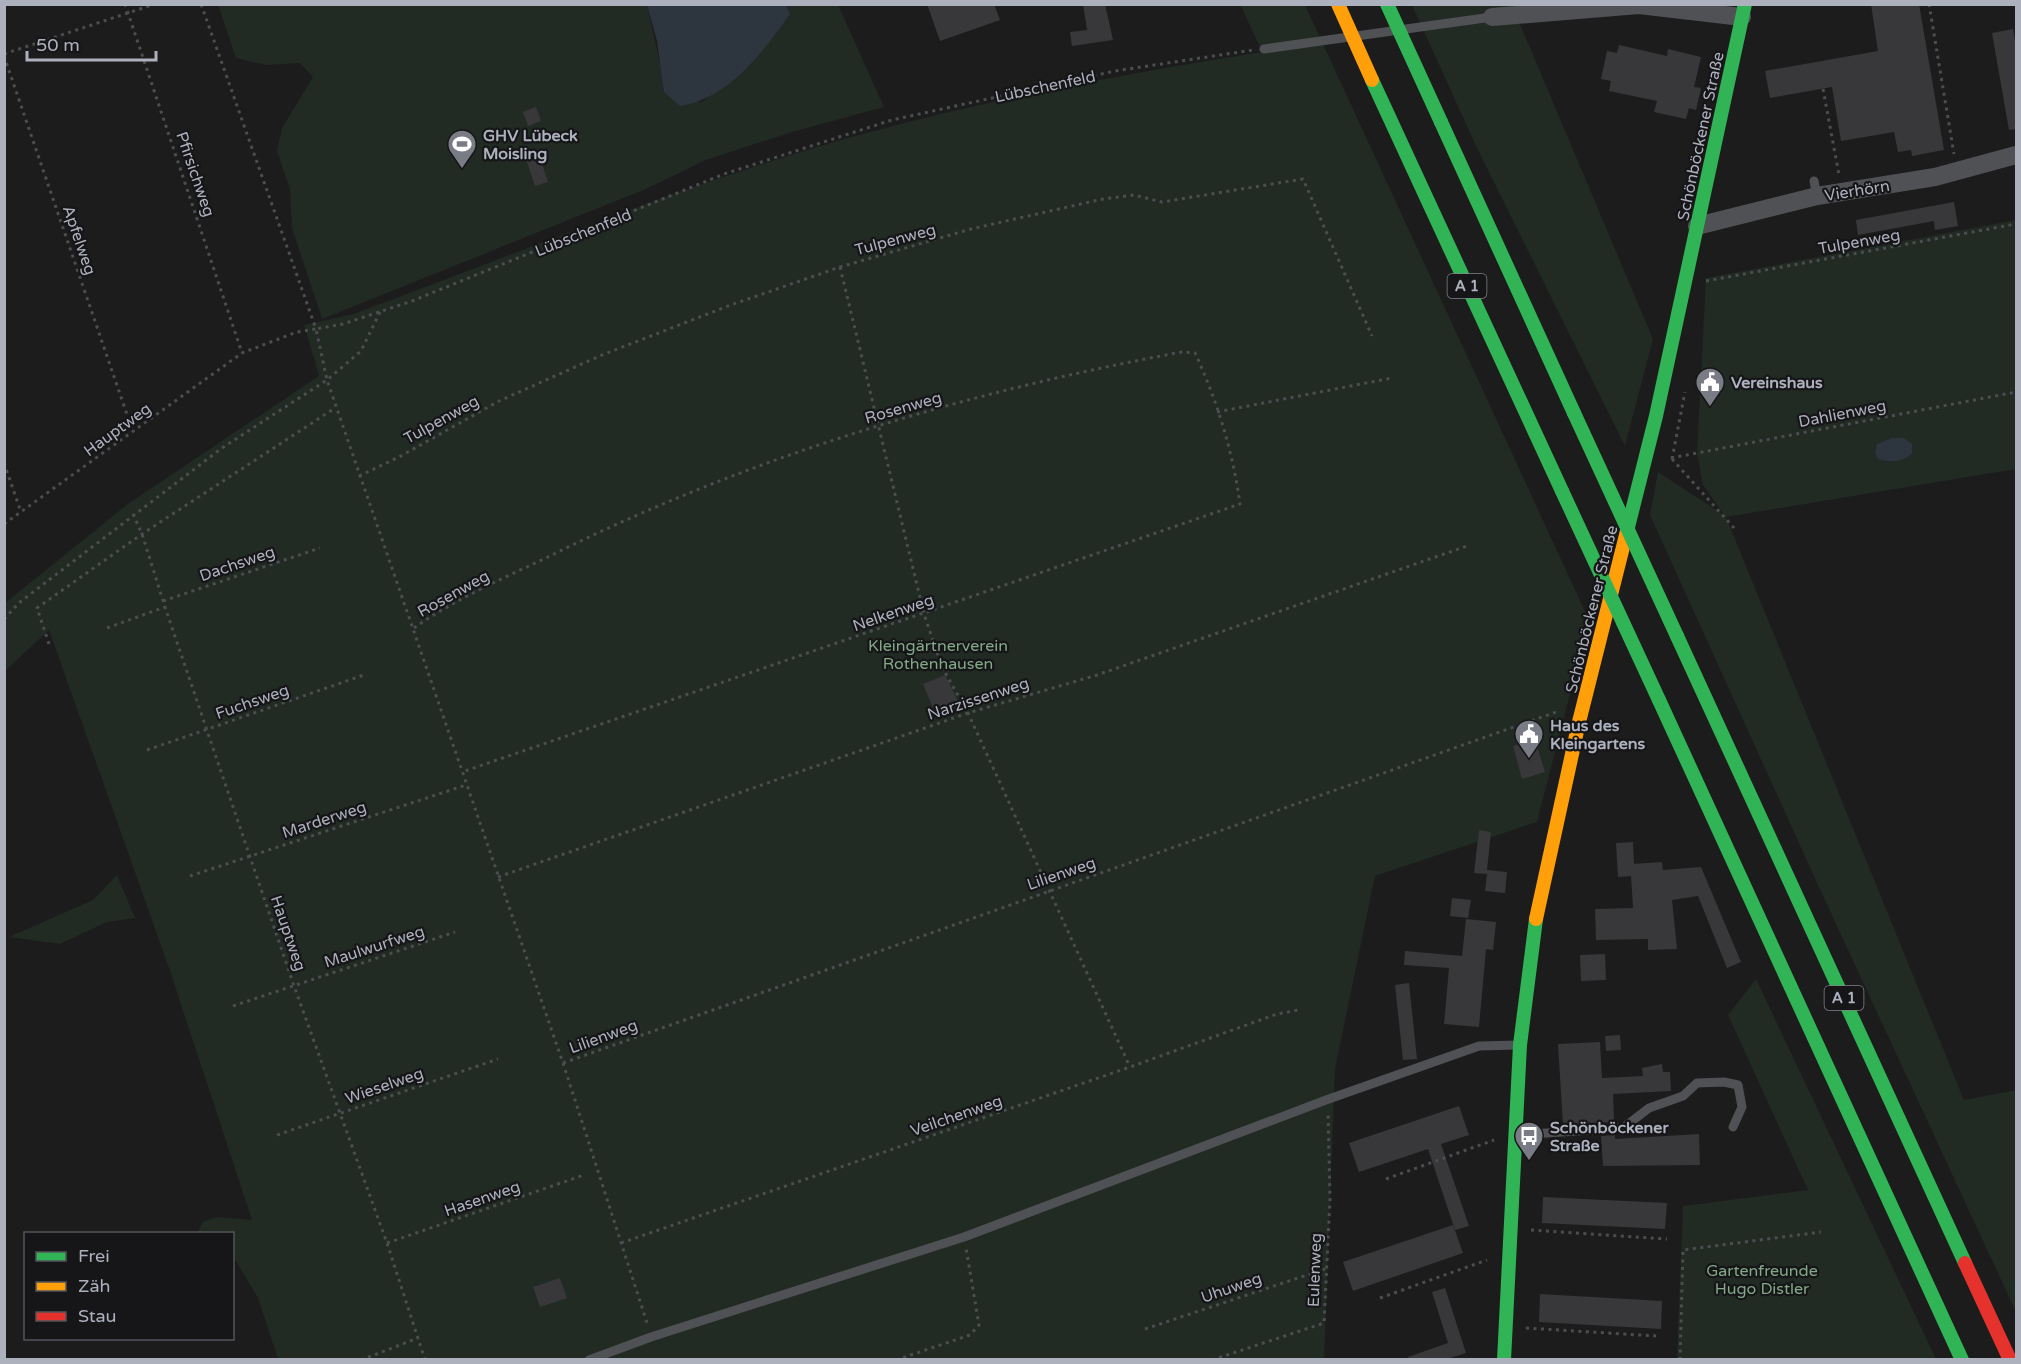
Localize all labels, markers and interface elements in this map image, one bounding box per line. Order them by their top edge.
scale bar [27,24,156,62]
text: 50 m [36,34,80,56]
street label: Schönböckener Straße [1673,50,1729,223]
street label: Lübschenfeld [993,67,1097,107]
place label: GHV Lübeck Moisling [483,126,578,164]
sports icon: GHV Lübeck Moisling [446,128,478,170]
street label: Pfirsichweg [171,129,219,219]
street label: Vierhörn [1823,176,1891,206]
street label: Apfelweg [58,203,100,278]
street label: Lübschenfeld [532,204,635,261]
street label: Tulpenweg [853,220,938,260]
street label: Tulpenweg [1817,225,1902,259]
road number: A 1 [1448,274,1486,298]
public building icon: Vereinshaus [1694,366,1726,408]
place label: Vereinshaus [1731,373,1823,393]
street label: Rosenweg [862,387,944,428]
street label: Tulpenweg [400,391,483,449]
street label: Dahlienweg [1797,396,1888,432]
street label: Hauptweg [80,399,155,461]
street label: Schönböckener Straße [1561,523,1623,695]
street label: Dachsweg [197,542,278,586]
street label: Rosenweg [414,566,493,622]
street label: Nelkenweg [850,590,937,636]
park label: Kleingärtnerverein Rothenhausen [868,636,1008,674]
street label: Narzissenweg [925,673,1032,725]
street label: Fuchsweg [213,680,292,724]
place label: Haus des Kleingartens [1550,716,1646,754]
public building icon: Haus des Kleingartens [1513,718,1545,760]
street label: Marderweg [280,797,369,843]
street label: Lilienweg [1024,853,1098,895]
street label: Hauptweg [266,893,310,974]
street label: Maulwurfweg [322,921,427,973]
road number: A 1 [1824,986,1864,1010]
street label: Lilienweg [566,1015,640,1059]
street label: Wieselweg [343,1063,426,1109]
street label: Veilchenweg [908,1091,1005,1141]
place label: Schönböckener Straße [1550,1118,1669,1156]
bus stop icon: Schönböckener Straße [1513,1120,1545,1162]
street label: Hasenweg [442,1177,523,1221]
legend [24,1232,234,1340]
street label: Eulenweg [1304,1233,1326,1307]
text: Frei [78,1245,110,1267]
park label: Gartenfreunde Hugo Distler [1706,1261,1818,1299]
street label: Uhuweg [1198,1268,1264,1308]
text: Zäh [78,1275,111,1297]
text: Stau [78,1305,117,1327]

